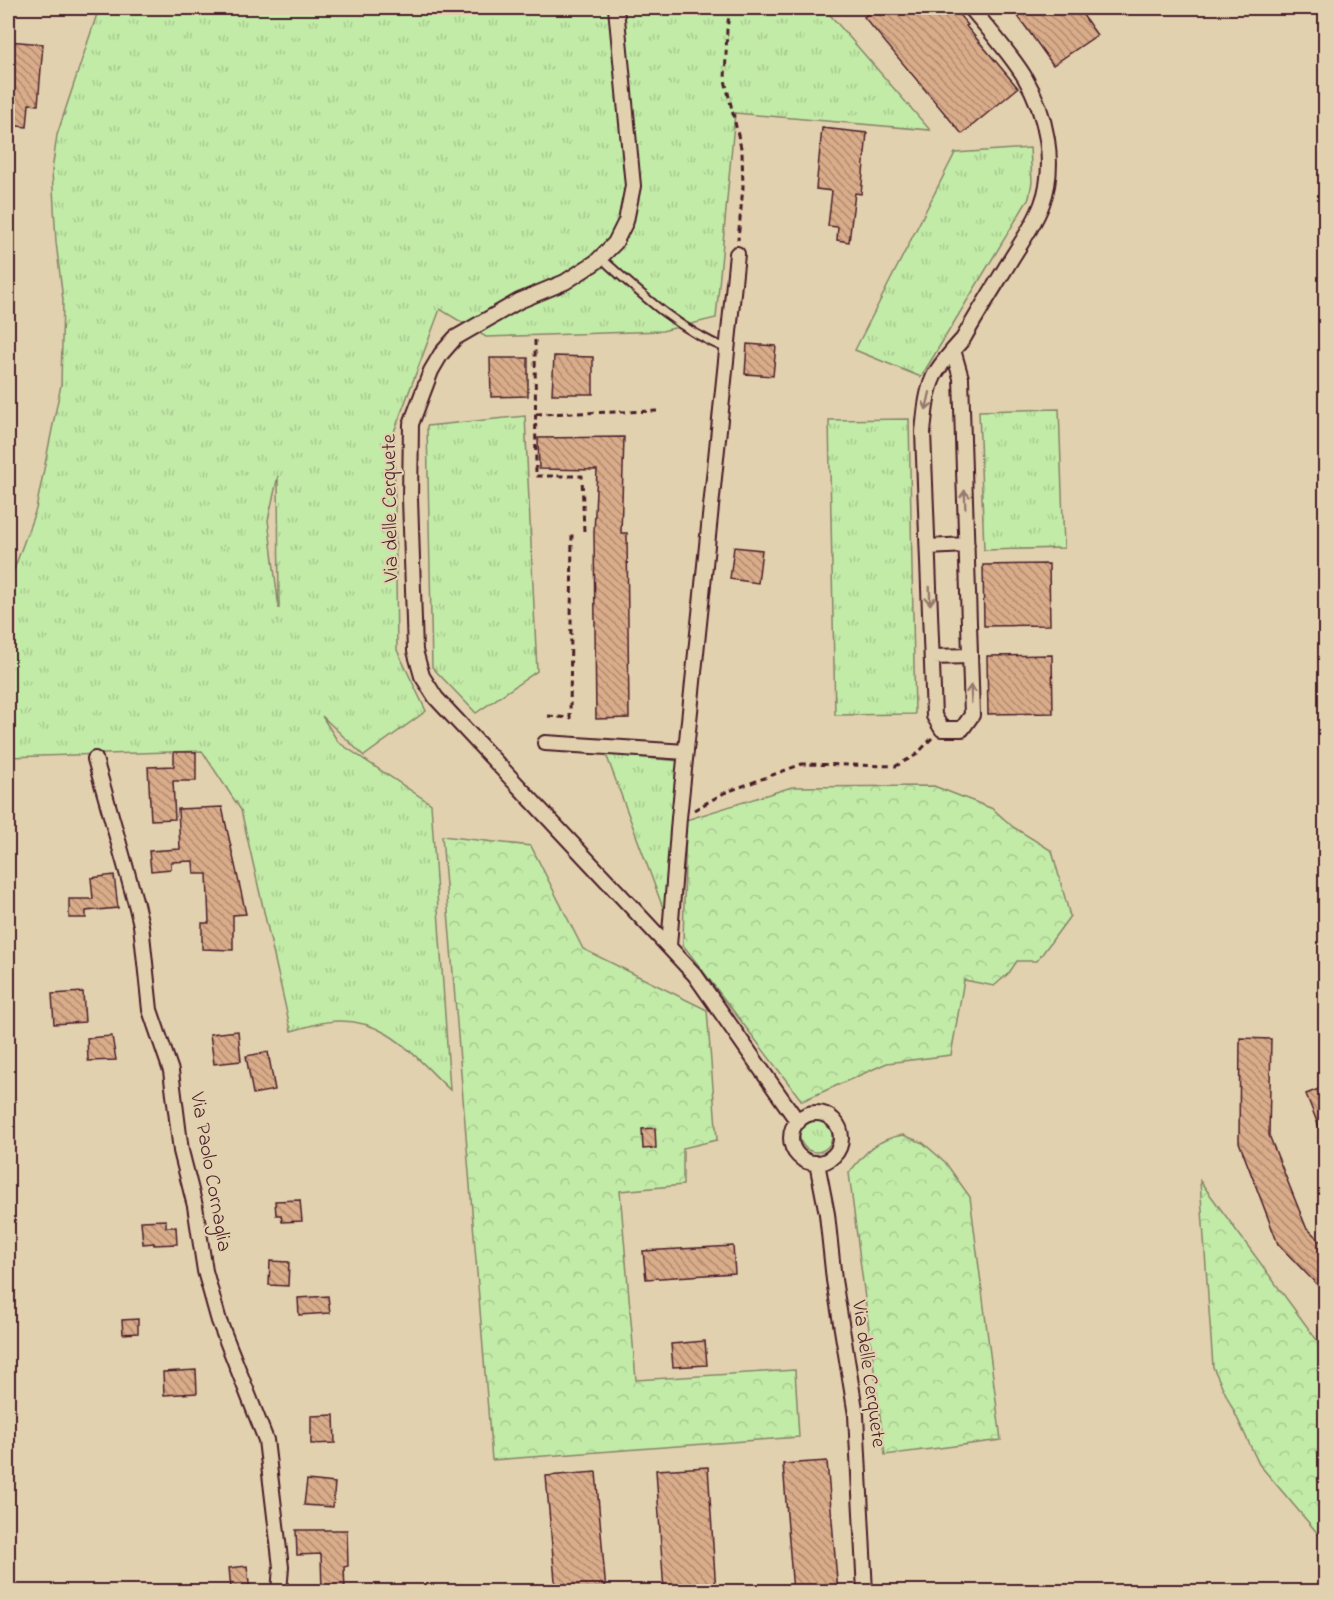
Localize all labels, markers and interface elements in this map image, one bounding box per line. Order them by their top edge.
one-way arrow [921,392,933,411]
street label: Via delle Cerquete [375,433,407,583]
one-way arrow [960,489,971,509]
one-way arrow [924,585,935,605]
one-way arrow [965,684,977,704]
street label: Via Paolo Cornaglia [179,1089,239,1254]
street label: Via delle Cerquete [843,1298,893,1450]

